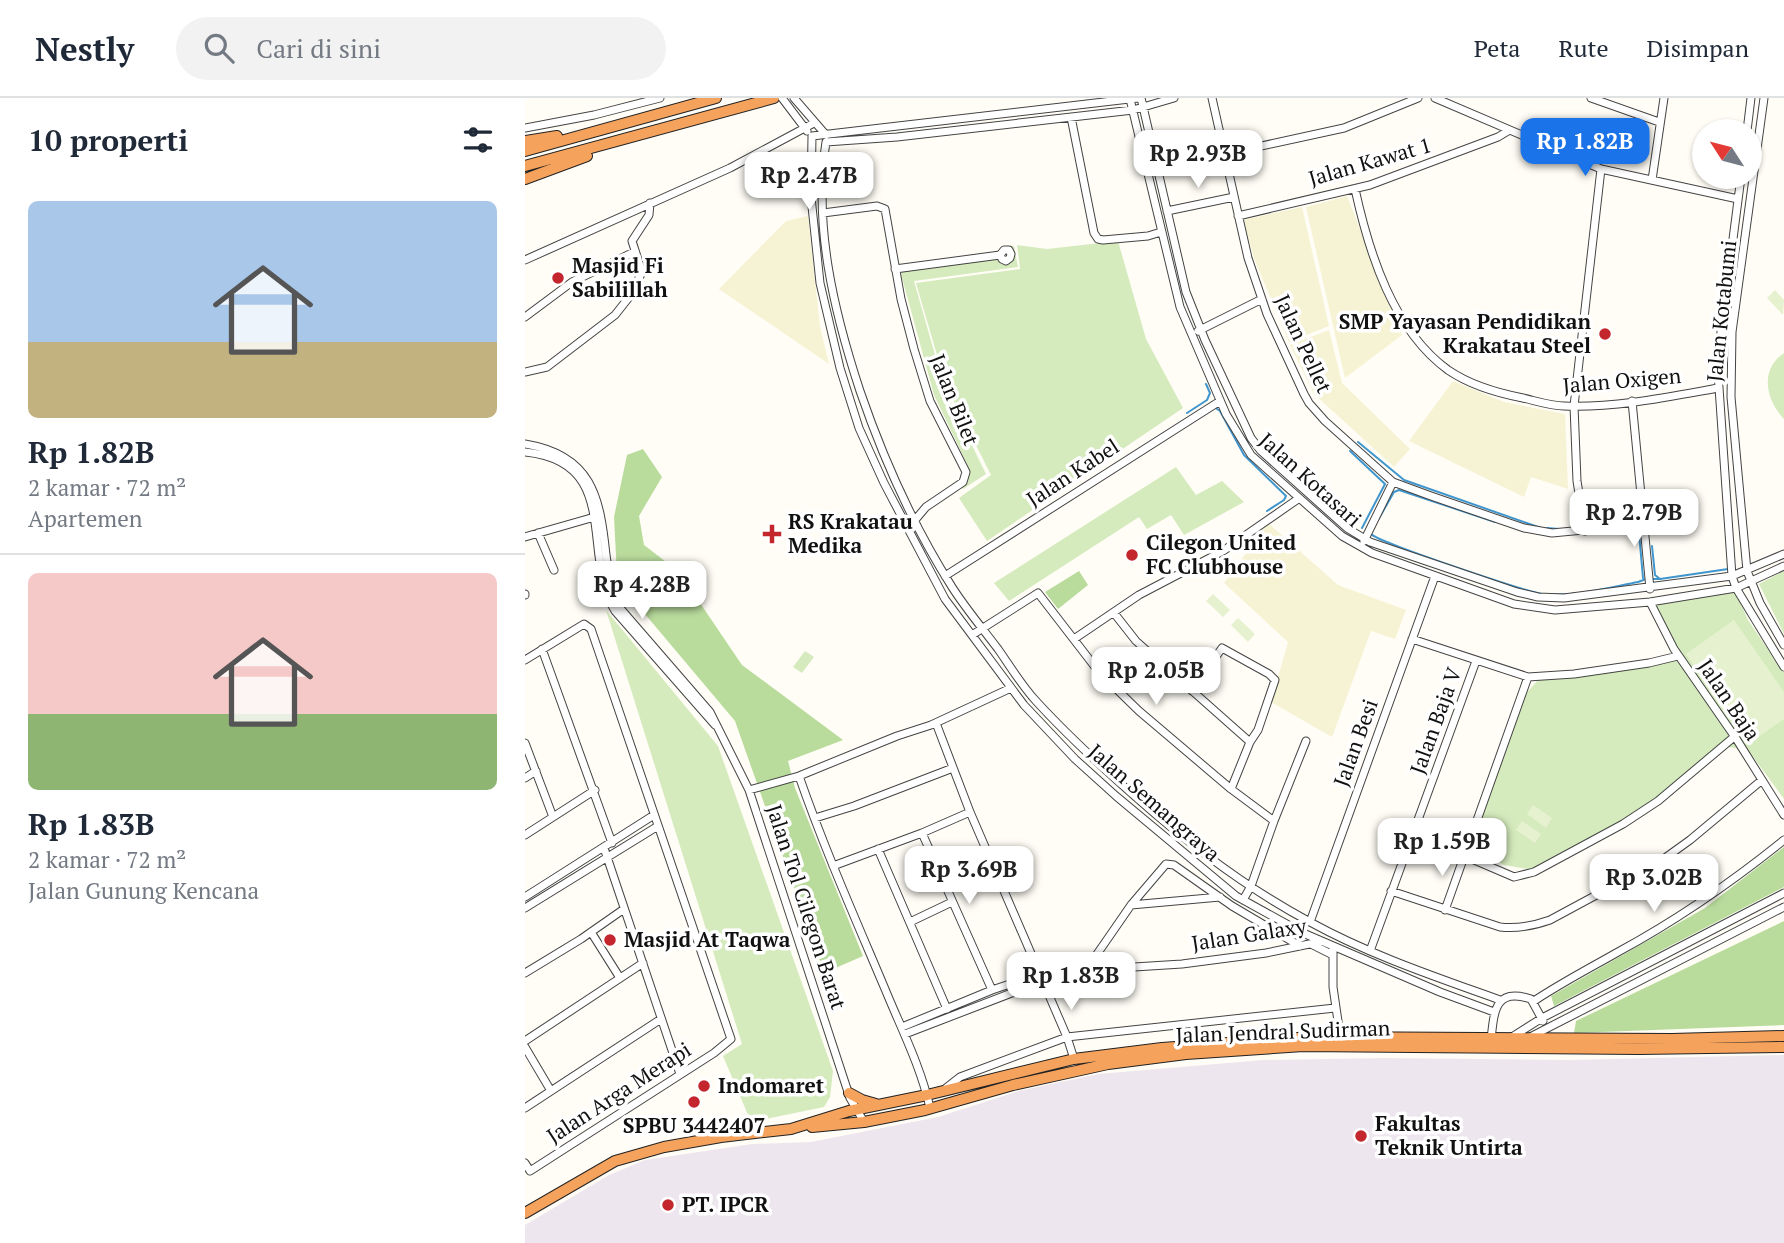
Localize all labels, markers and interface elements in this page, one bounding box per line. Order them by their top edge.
search box [176,17,666,80]
text: Nestly [35,27,134,70]
icon: search [200,29,238,67]
text: Cari di sini [256,31,381,65]
text: Peta [1474,32,1520,64]
text: Rute [1558,32,1608,64]
text: Disimpan [1646,32,1749,64]
pin: Rp 1.82B [1513,118,1657,178]
north arrow [1692,119,1762,189]
map controls [1692,119,1762,189]
text: 10 properti [28,120,188,160]
icon: filters [459,121,497,159]
text: Rp 1.82B [1537,125,1633,156]
pin: Rp 2.93B [1126,130,1270,190]
street label: Jalan Kawat 1 [1305,130,1434,192]
text: Rp 2.93B [1150,137,1246,168]
pin: Rp 2.47B [737,152,881,212]
text: Rp 2.47B [761,159,857,190]
street label: Jalan Kotabumi [1700,239,1742,383]
icon: home [200,247,326,373]
place label: Masjid Fi Sabilillah [572,251,668,303]
marker: Masjid Fi Sabilillah [550,270,566,286]
street label: Jalan Pellet [1269,290,1339,398]
place label: SMP Yayasan Pendidikan Krakatau Steel [1339,307,1591,359]
marker: SMP Yayasan Pendidikan Krakatau Steel [1597,326,1613,342]
street label: Jalan Bilet [924,350,986,450]
street label: Jalan Oxigen [1562,361,1683,399]
street label: Jalan Kotasari [1253,426,1368,533]
text: Rp 1.82B [28,432,154,472]
street label: Jalan Kabel [1021,432,1124,512]
text: 2 kamar · 72 m² [28,472,186,503]
pin: Rp 2.79B [1562,490,1706,549]
text: Rp 2.79B [1586,496,1682,527]
text: Apartemen [28,503,142,534]
place label: RS Krakatau Medika [788,507,913,559]
marker: RS Krakatau Medika [762,524,782,544]
place label: Cilegon United FC Clubhouse [1146,528,1297,580]
marker: Cilegon United FC Clubhouse [1124,547,1140,563]
pin: Rp 4.28B [570,561,714,621]
text: Rp 4.28B [594,568,690,599]
icon: home [200,619,326,745]
pin: Rp 2.05B [1084,648,1228,707]
street label: Jalan Baja [1692,653,1767,746]
text: Rp 2.05B [1108,654,1204,685]
street label: Jalan Baja V [1403,663,1467,778]
street label: Jalan Besi [1326,695,1384,790]
street label: Jalan Semangraya [1083,737,1227,868]
street label: Jalan Tol Cilegon Barat [761,801,853,1013]
text: Rp 1.83B [28,804,154,844]
pin: Rp 1.59B [1370,818,1514,878]
text: Rp 1.59B [1394,825,1490,856]
text: 2 kamar · 72 m² [28,844,186,875]
pin: Rp 3.69B [897,846,1041,906]
text: Rp 3.69B [921,853,1017,884]
pin: Rp 3.02B [1582,854,1726,914]
text: Rp 3.02B [1606,861,1702,892]
text: Jalan Gunung Kencana [28,875,259,906]
street label: Jalan Galaxy [1189,911,1309,957]
place label: Masjid At Taqwa [624,925,791,953]
marker: Masjid At Taqwa [602,932,618,948]
pin: Rp 1.83B [999,953,1143,1012]
text: Rp 1.83B [1023,959,1119,990]
street label: Jalan Jendral Sudirman [1175,1013,1391,1049]
street label: Jalan Arga Merapi [541,1035,696,1149]
place label: Indomaret [718,1071,825,1099]
marker: Indomaret [696,1078,712,1094]
marker: SPBU 3442407 [686,1094,702,1110]
place label: Fakultas Teknik Untirta [1375,1109,1523,1161]
place label: SPBU 3442407 [623,1111,765,1139]
marker: Fakultas Teknik Untirta [1353,1128,1369,1144]
place label: PT. IPCR [682,1190,769,1218]
marker: PT. IPCR [660,1197,676,1213]

